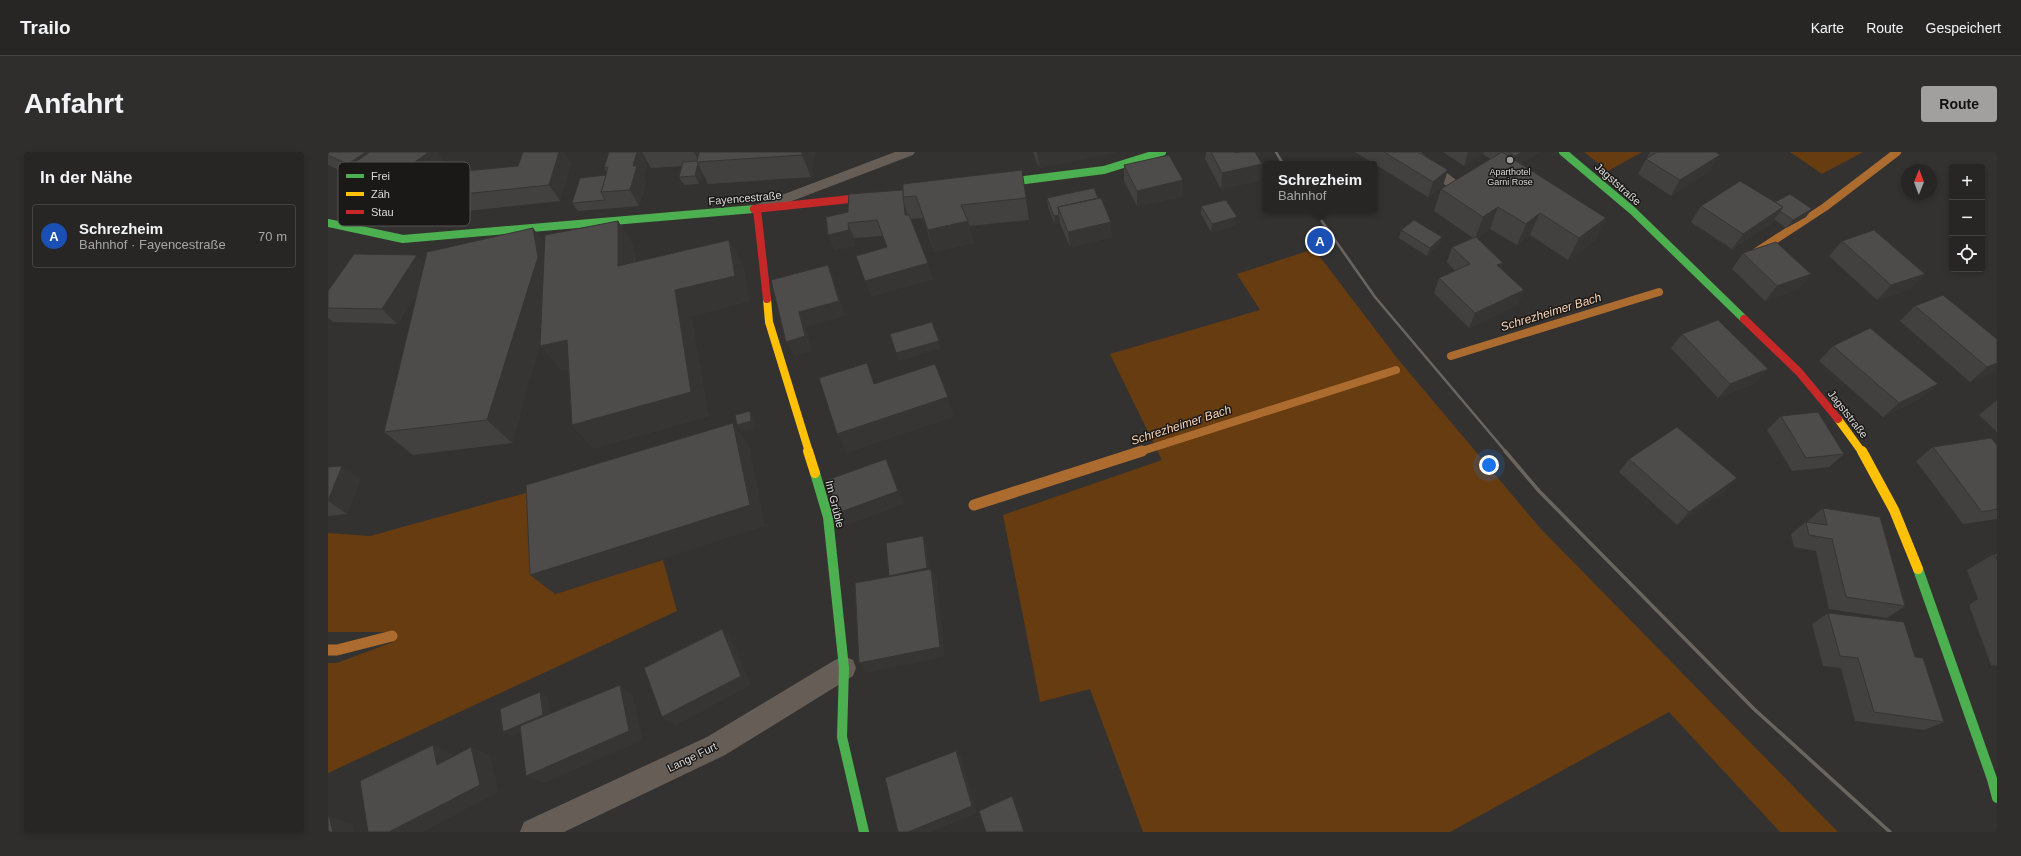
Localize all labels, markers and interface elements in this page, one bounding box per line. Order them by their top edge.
text: Trailo [20,17,71,38]
text: Karte [1811,20,1844,36]
text: Route [1866,20,1904,36]
text: Gespeichert [1926,20,2001,36]
button: Route [1921,86,1997,122]
text: Anfahrt [24,88,124,119]
marker: Aparthotel Garni Rose [1505,155,1515,165]
street label: Jagststraße [1593,160,1643,208]
popup [1263,161,1377,213]
legend [338,162,470,226]
north arrow [1901,164,1937,200]
map controls [1949,164,1985,272]
button: + [1949,164,1985,200]
place label: Aparthotel Garni Rose [1487,167,1533,187]
text: In der Nähe [40,168,133,187]
text: Frei [371,170,390,182]
text: Schrezheim [1278,171,1362,188]
text: Zäh [371,188,390,200]
text: Bahnhof [1278,188,1326,203]
street label: Fayencestraße [708,189,782,207]
button: − [1949,200,1985,236]
text: Stau [371,206,394,218]
text: Schrezheim [79,220,163,237]
pin: A [1307,226,1333,256]
text: A [49,229,59,244]
text: 70 m [258,229,287,244]
button: locate [1949,236,1985,272]
text: Bahnhof · Fayencestraße [79,237,226,252]
water label: Schrezheimer Bach [1499,290,1603,334]
street label: Jagststraße [1826,388,1870,440]
water label: Schrezheimer Bach [1129,402,1233,448]
your location [1479,455,1499,475]
street label: Im Grüble [823,479,847,529]
street label: Lange Furt [665,740,719,774]

